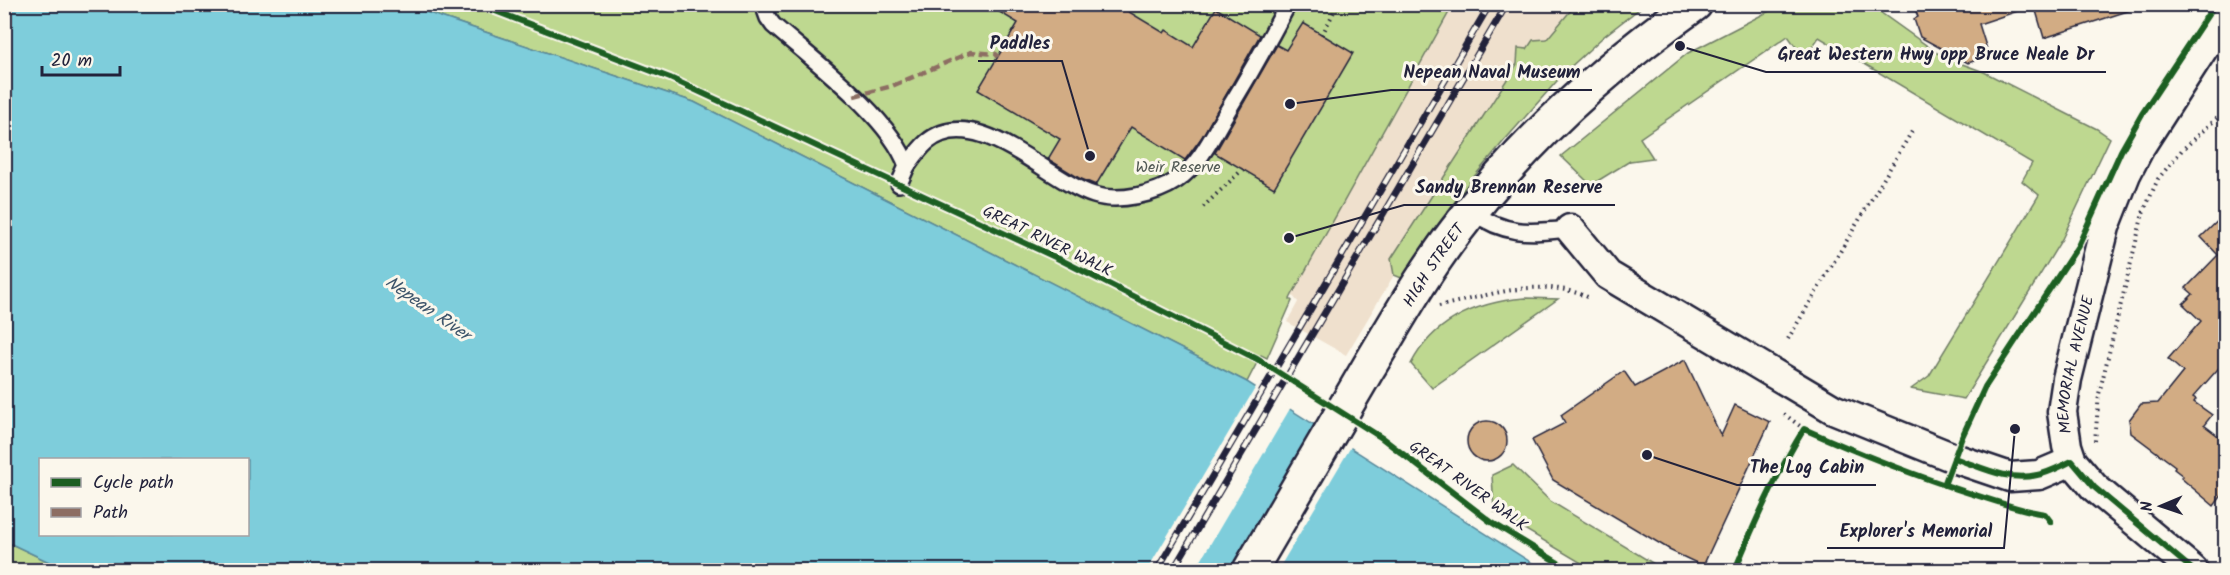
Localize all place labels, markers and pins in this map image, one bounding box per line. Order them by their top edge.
callout: Paddles [978,25,1062,61]
callout: Great Western Hwy opp Bruce Neale Dr [1766,36,2106,72]
callout: Nepean Naval Museum [1391,54,1592,90]
callout: Sandy Brennan Reserve [1404,169,1615,205]
callout: The Log Cabin [1737,449,1876,485]
callout: Explorer's Memorial [1827,512,2004,548]

